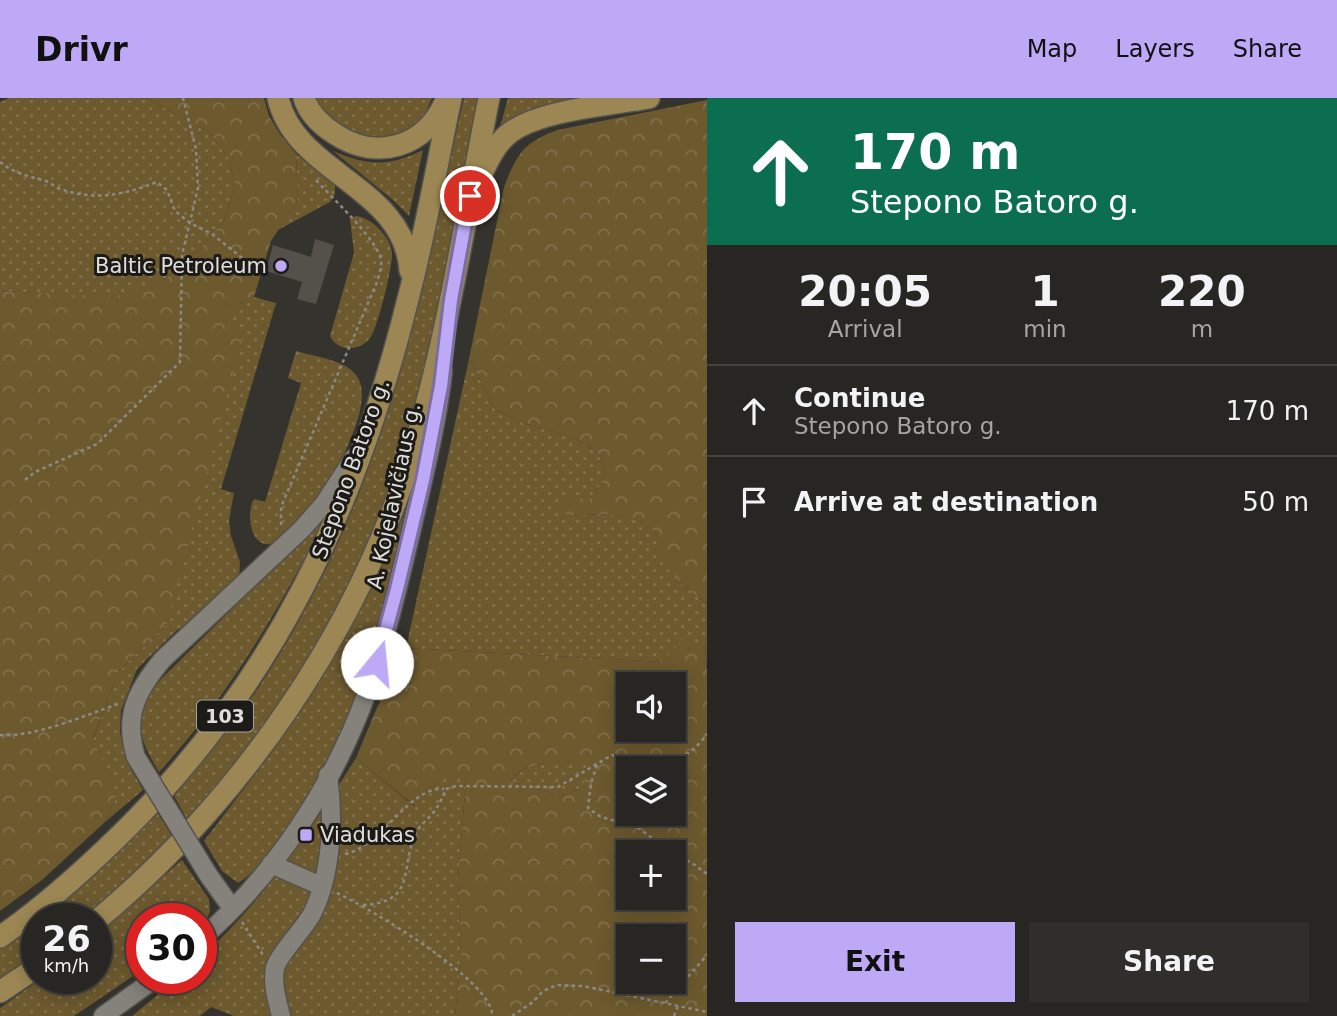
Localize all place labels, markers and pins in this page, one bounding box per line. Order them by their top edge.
pin [440,166,500,226]
place label: Baltic Petroleum [95,254,267,278]
marker: Baltic Petroleum [273,258,289,274]
place label: Viadukas [320,823,415,847]
marker: Viadukas [298,827,314,843]

